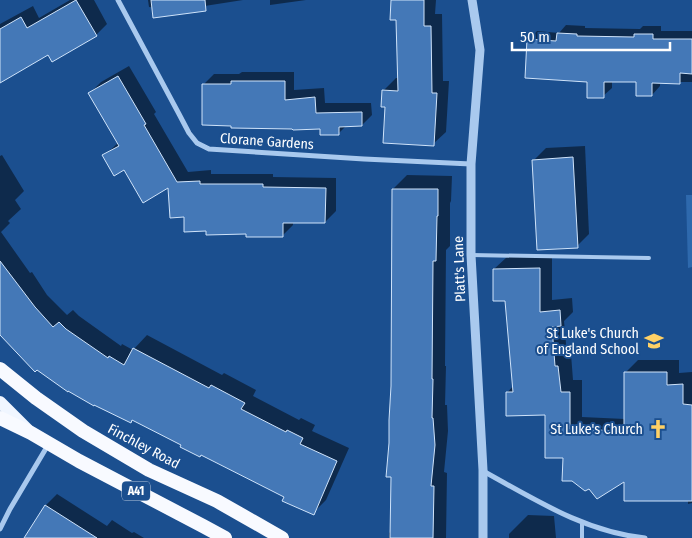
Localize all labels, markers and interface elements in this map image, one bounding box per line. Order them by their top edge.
scale bar [512,20,670,52]
text: 50 m [520,28,550,46]
street label: Clorane Gardens [219,130,314,153]
street label: Platt's Lane [450,236,469,302]
place label: St Luke's Church of England School [536,325,639,358]
school or university icon: St Luke's Church of England School [643,330,665,352]
church icon: St Luke's Church [647,418,669,440]
street label: Finchley Road [105,420,183,472]
place label: St Luke's Church [550,421,643,438]
road number: A41 [122,482,150,501]

